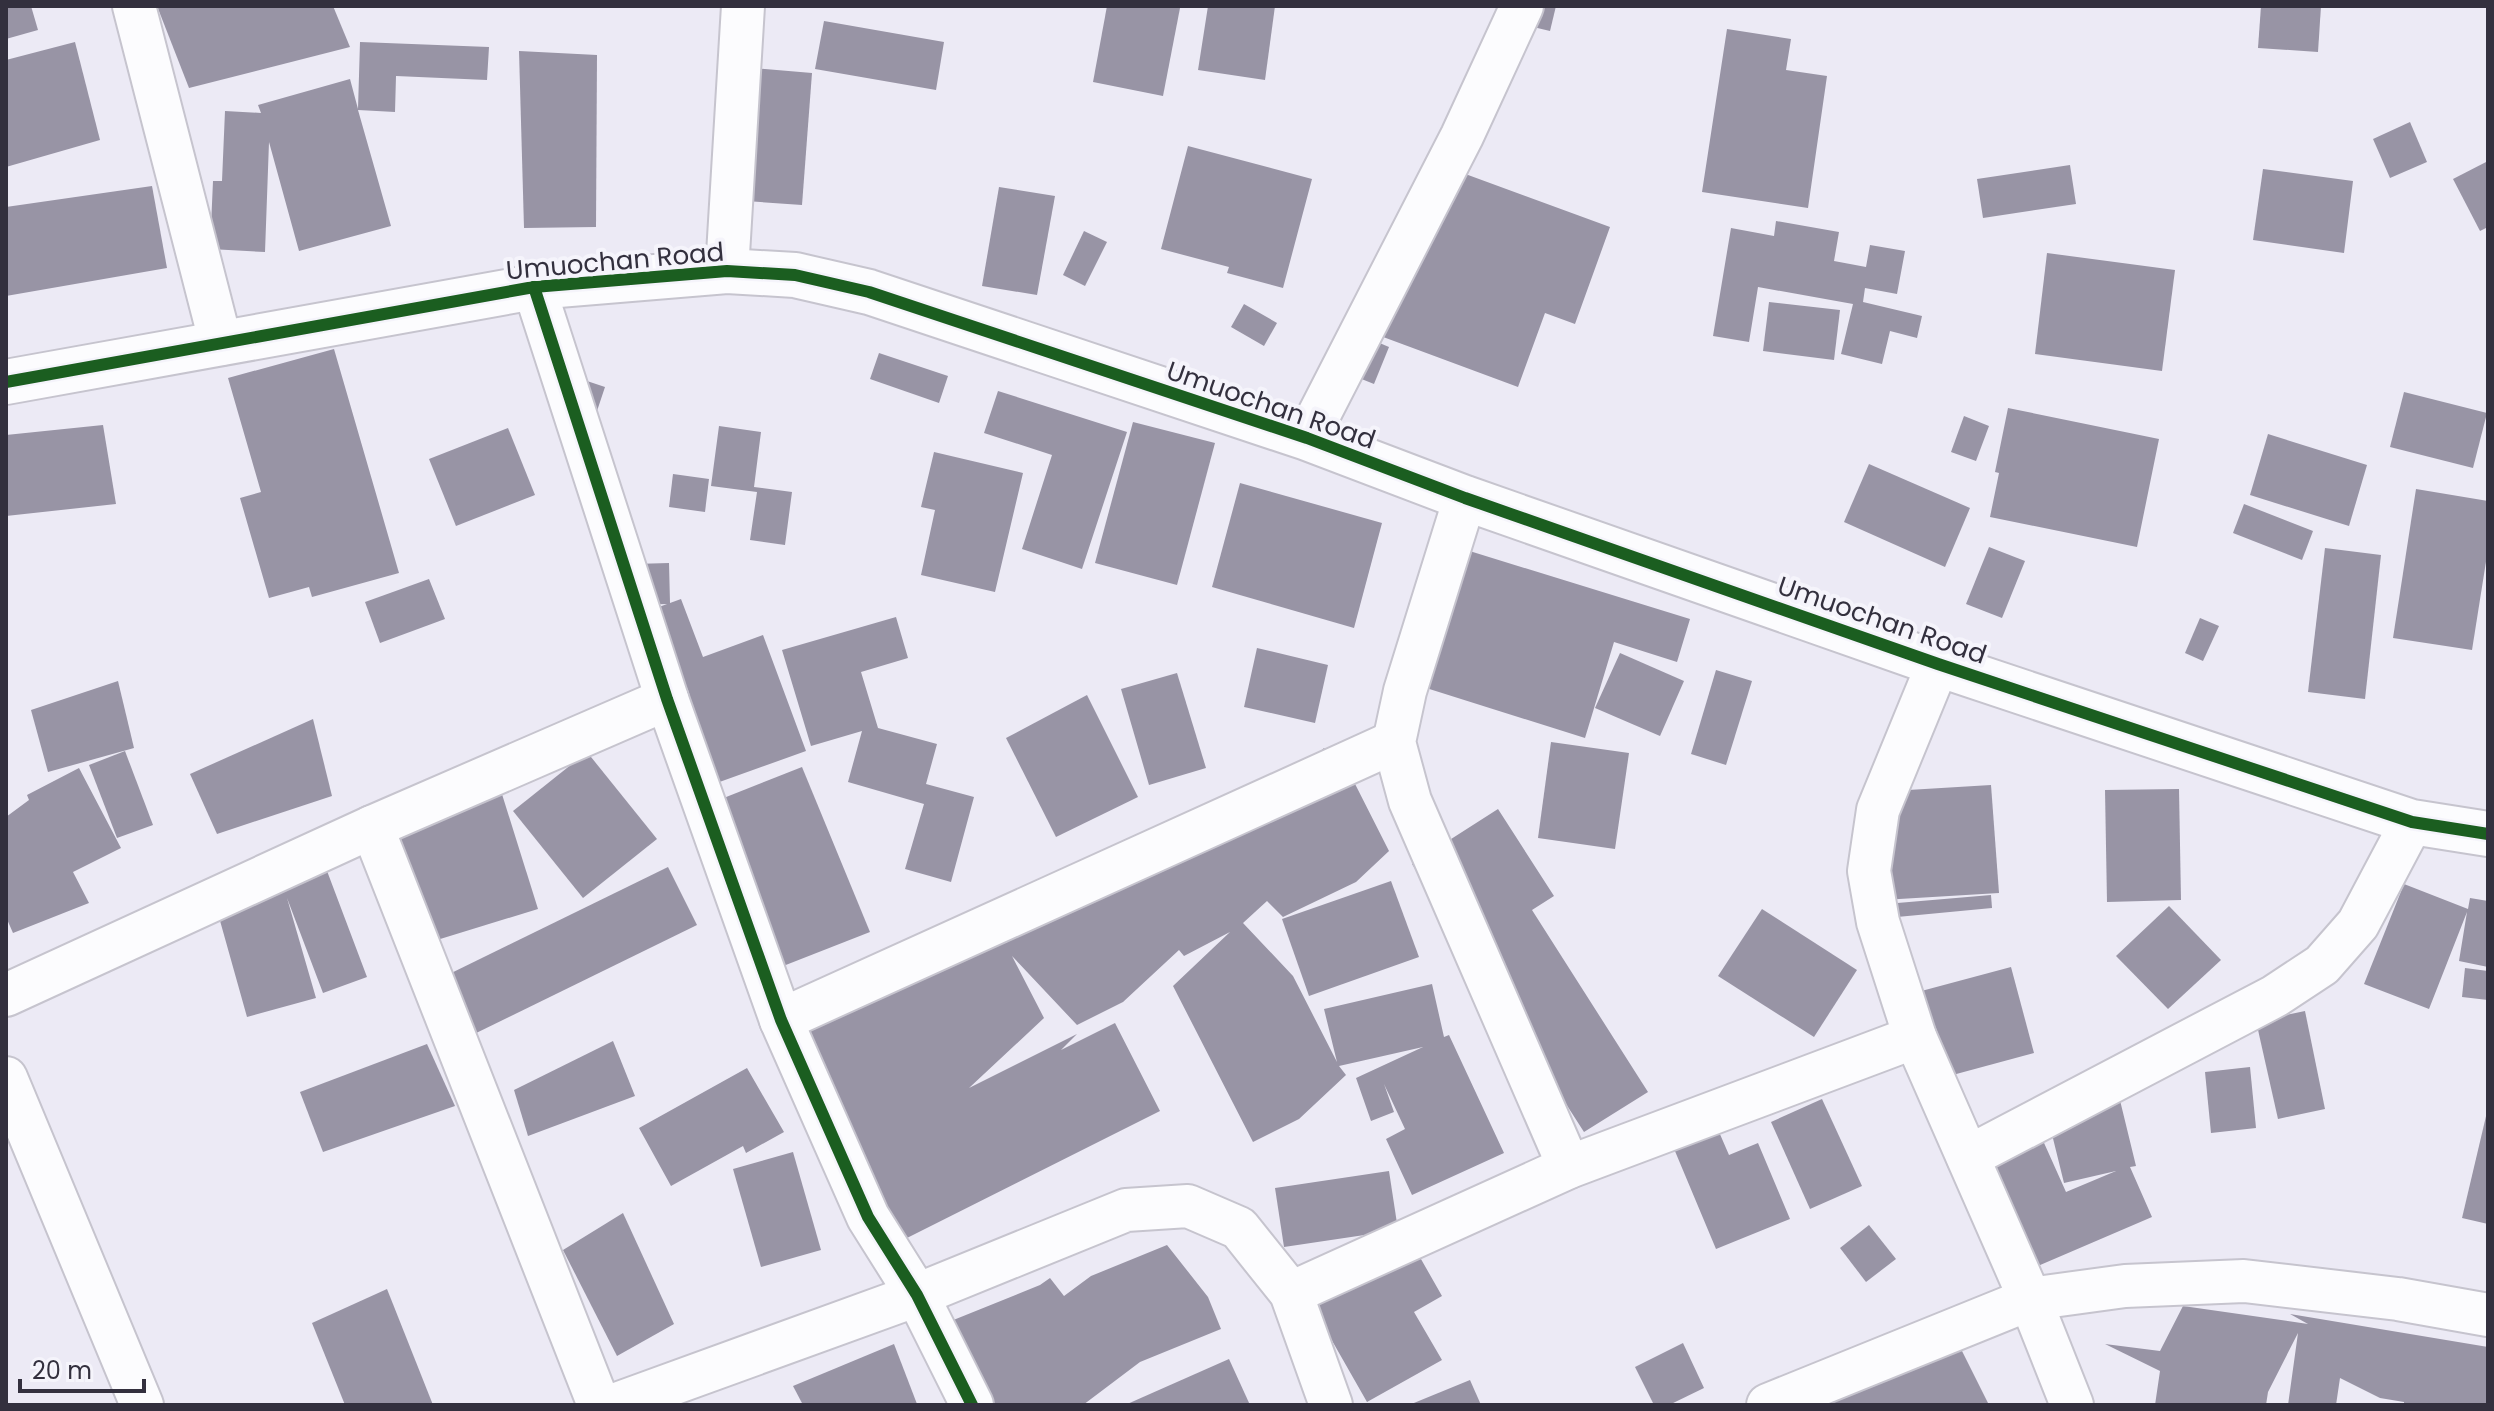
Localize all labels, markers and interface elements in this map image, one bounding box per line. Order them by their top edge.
street label: Umuochan Road [504,234,726,288]
street label: Umuochan Road [1162,352,1380,458]
street label: Umuochan Road [1773,567,1991,673]
scale bar [20,1343,144,1393]
text: 20 m [32,1354,92,1387]

